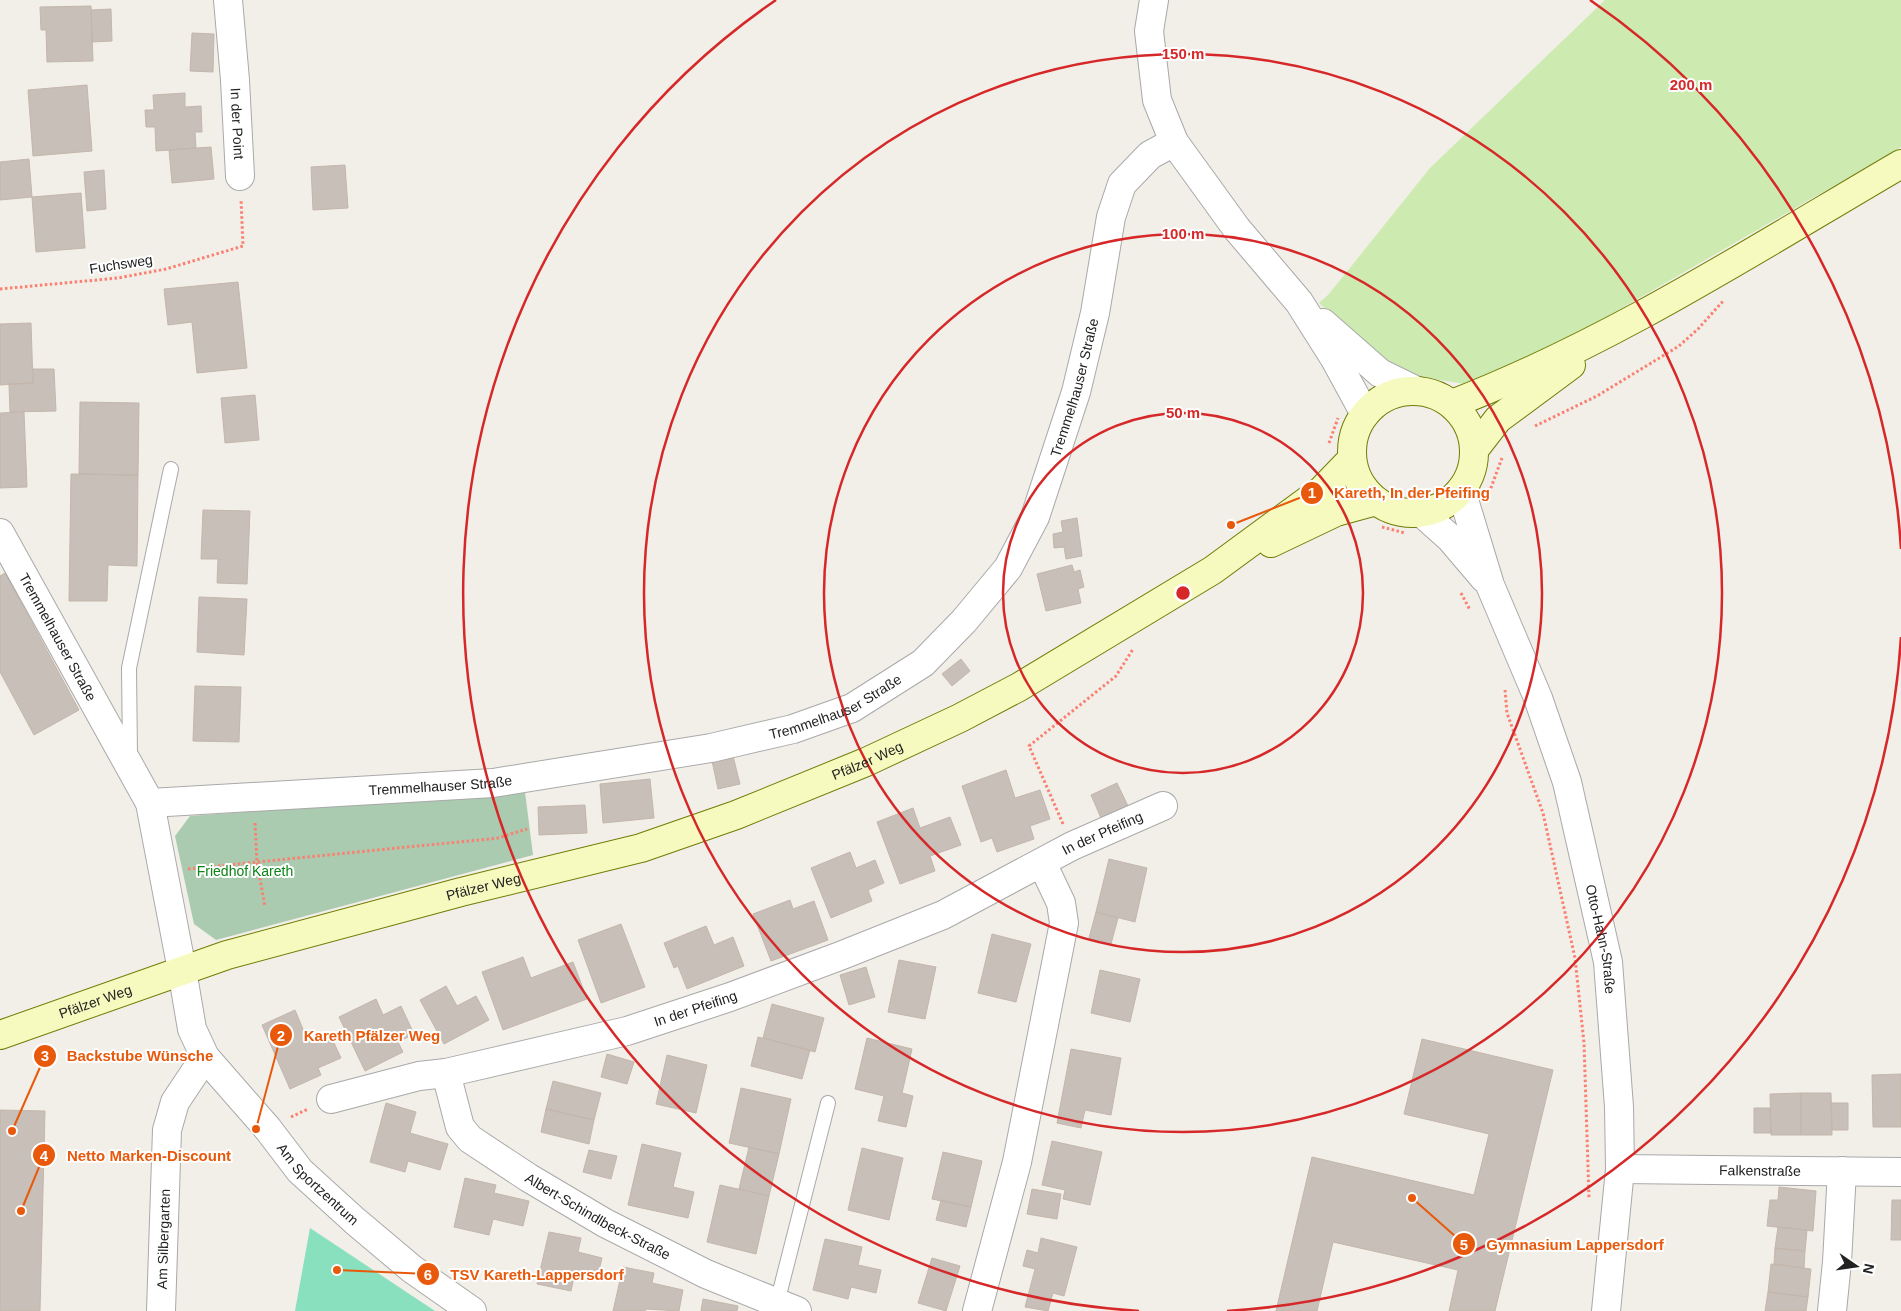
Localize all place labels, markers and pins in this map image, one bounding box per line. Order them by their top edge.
callout: Kareth, In der Pfeifing [1300,478,1500,508]
centre of rings [1174,584,1192,602]
callout: Kareth Pfälzer Weg [268,1020,450,1050]
callout: Backstube Wünsche [32,1041,224,1071]
callout: Netto Marken-Discount [32,1140,241,1170]
callout: Gymnasium Lappersdorf [1451,1229,1674,1259]
callout: TSV Kareth-Lappersdorf [415,1259,634,1289]

